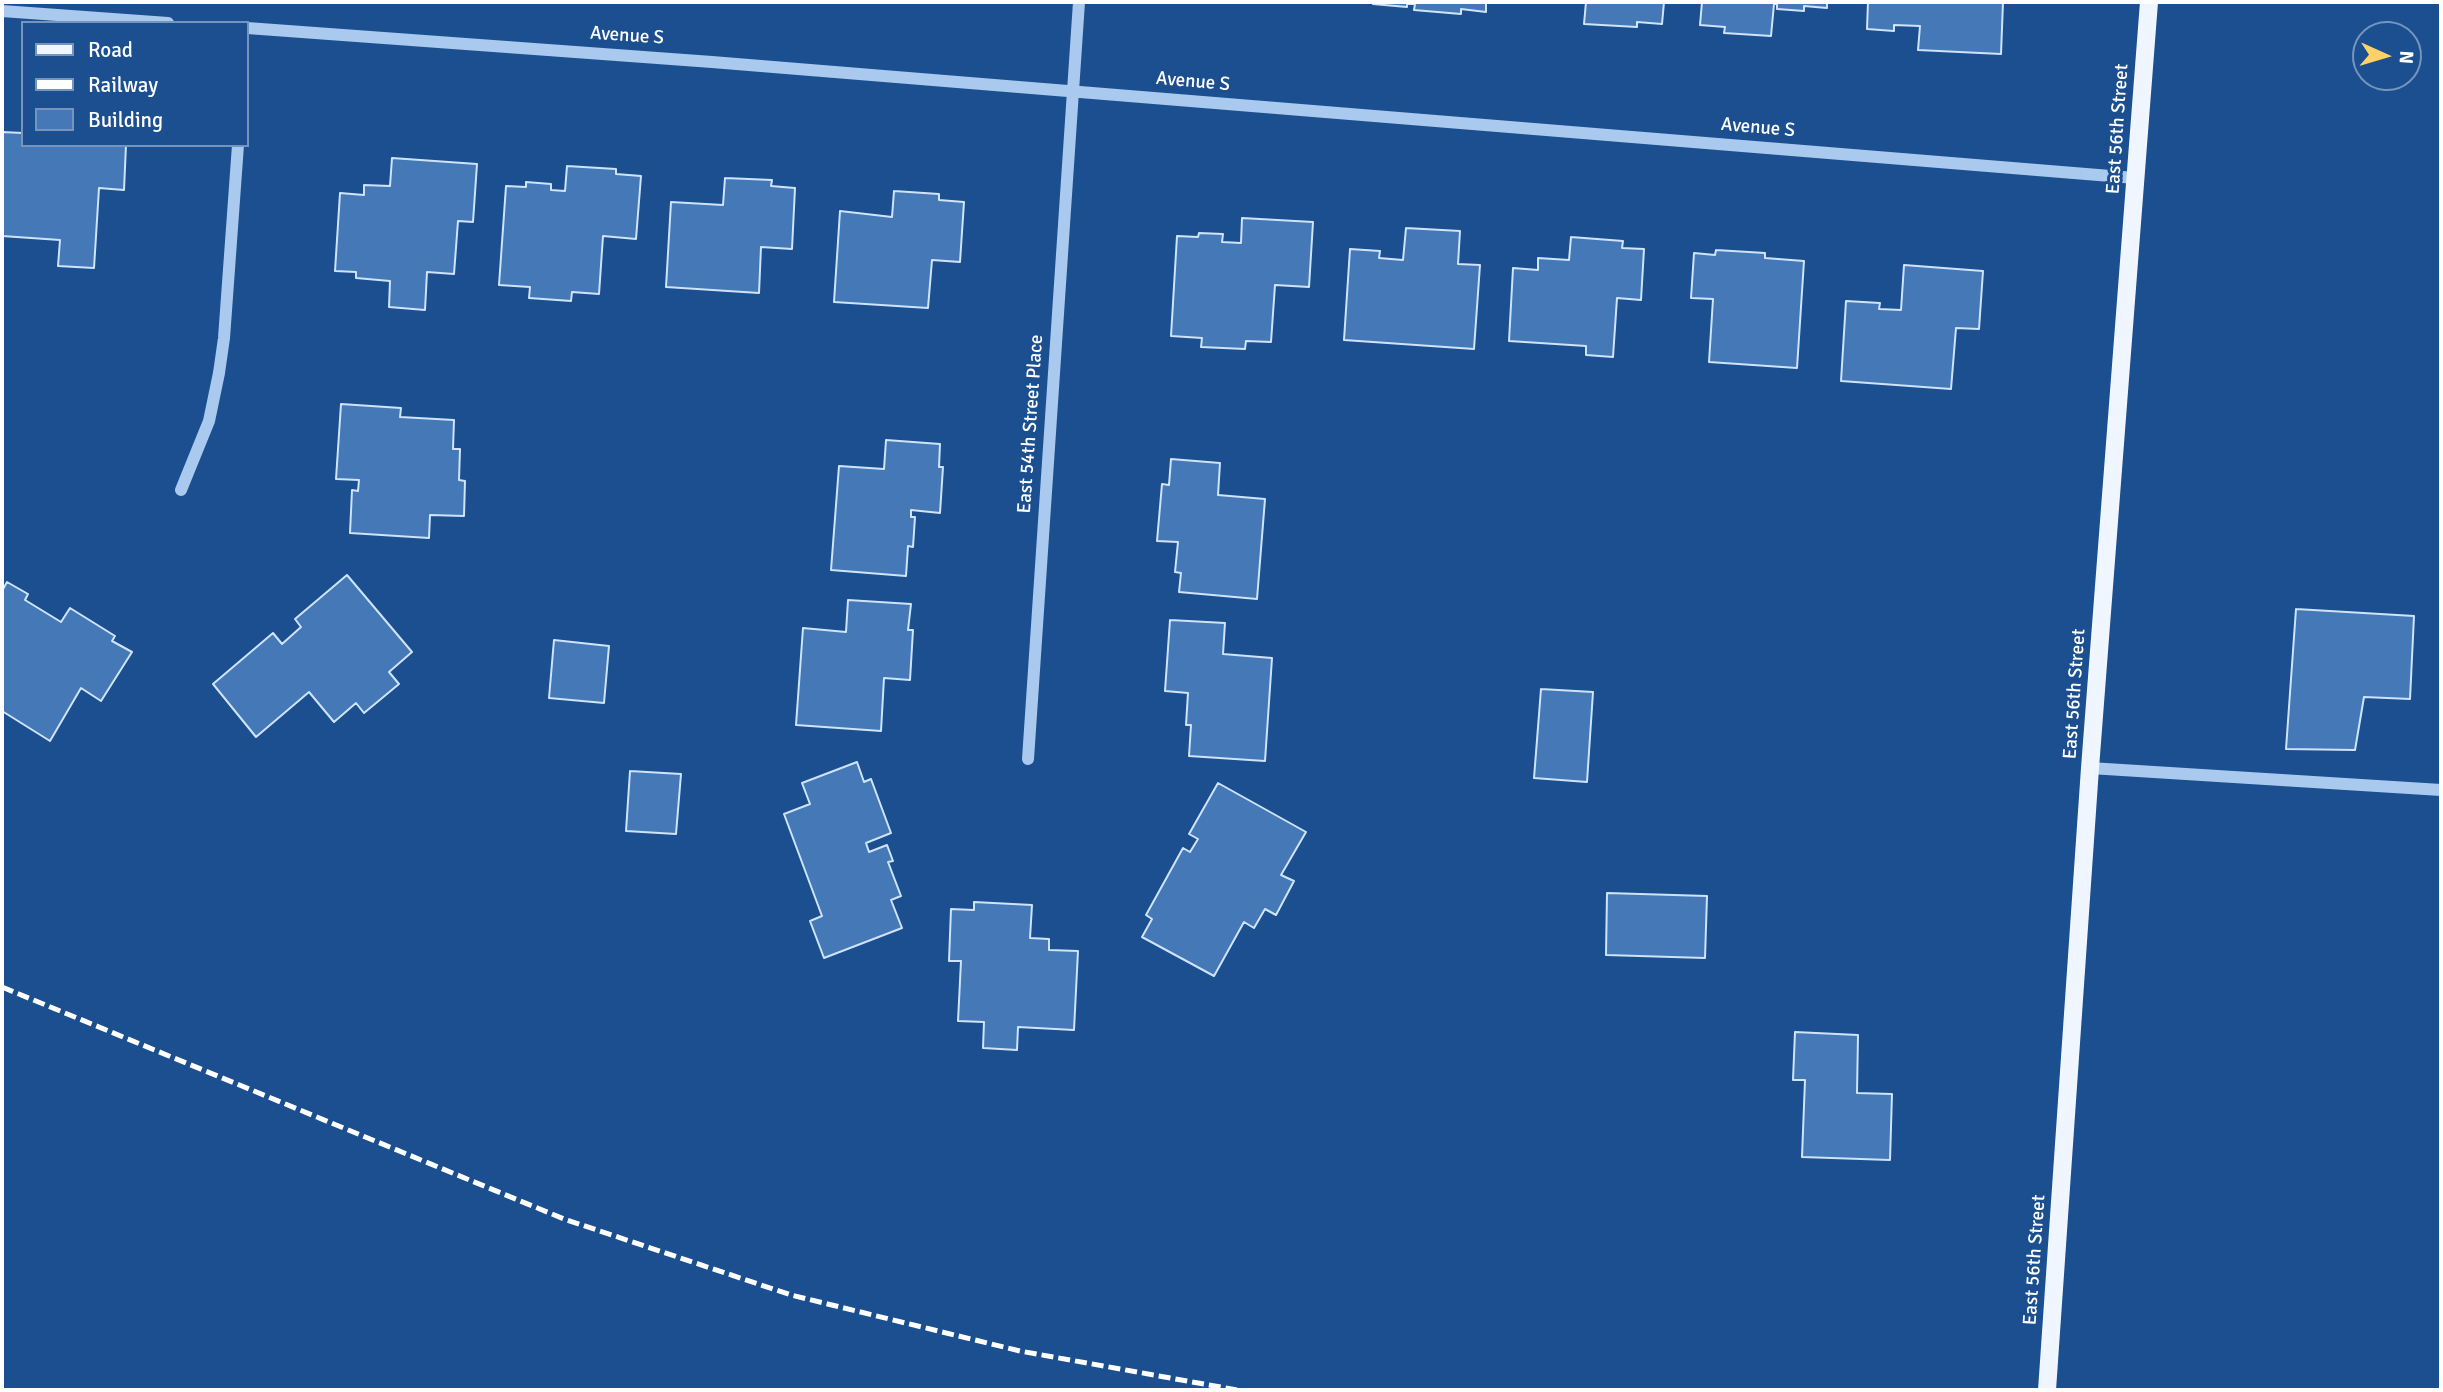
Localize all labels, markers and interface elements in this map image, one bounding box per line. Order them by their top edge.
legend [21,21,248,147]
north arrow [2352,21,2422,91]
street label: Avenue S [589,22,665,50]
text: Road [88,37,133,63]
text: N [2394,50,2418,65]
street label: East 56th Street [2102,63,2134,195]
street label: Avenue S [1155,67,1231,97]
text: Railway [88,72,158,98]
text: Building [88,107,163,133]
street label: Avenue S [1720,113,1796,143]
street label: East 54th Street Place [1013,334,1049,514]
street label: East 56th Street [2059,628,2091,760]
street label: East 56th Street [2019,1194,2051,1326]

